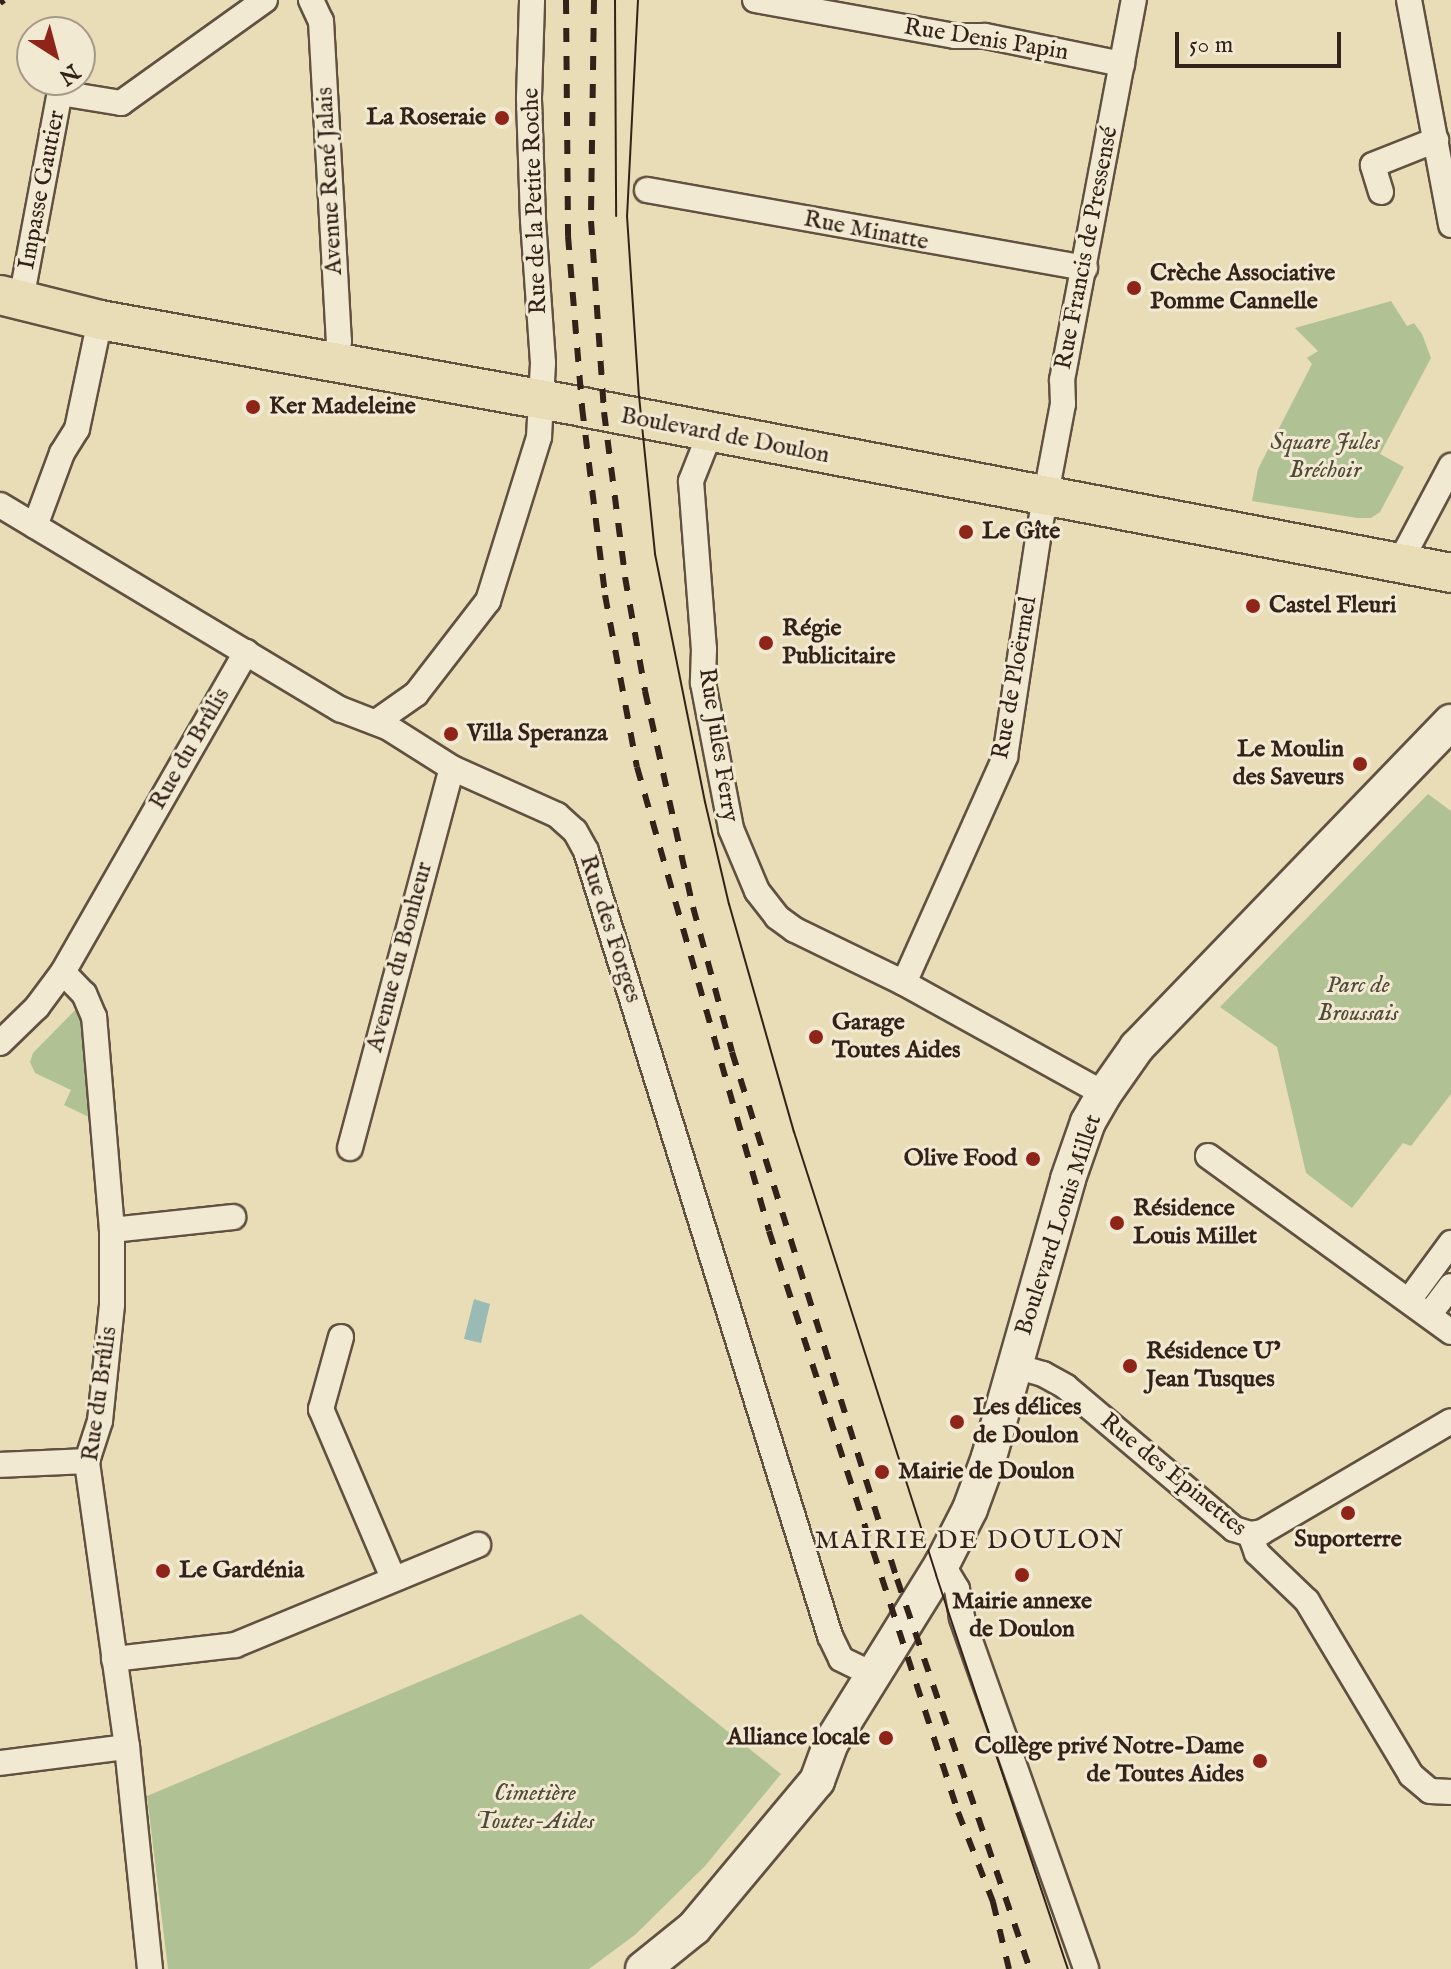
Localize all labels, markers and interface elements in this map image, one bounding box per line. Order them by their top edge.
street label: Rue Denis Papin [902,13,1070,67]
north arrow [16,16,96,96]
scale bar [1179,16,1345,66]
text: 50 m [1189,30,1233,61]
text: N [53,57,85,91]
street label: Avenue René Jalais [311,86,349,276]
street label: Rue de la Petite Roche [517,87,553,315]
place label: La Roseraie [366,104,486,132]
street label: Impasse Gautier [12,108,72,272]
marker: La Roseraie [493,109,511,127]
street label: Rue Francis de Pressensé [1049,124,1125,372]
street label: Rue Minatte [801,205,931,257]
place label: Crèche Associative Pomme Cannelle [1150,260,1335,316]
marker: Crèche Associative Pomme Cannelle [1125,279,1143,297]
place label: Ker Madeleine [269,393,416,421]
marker: Ker Madeleine [244,398,262,416]
street label: Boulevard de Doulon [618,402,832,470]
park label: Square Jules Bréchoir [1270,429,1380,485]
place label: Le Gîte [982,518,1060,546]
marker: Le Gîte [957,523,975,541]
place label: Castel Fleuri [1269,592,1396,620]
street label: Rue de Ploërmel [986,594,1044,762]
marker: Castel Fleuri [1244,597,1262,615]
place label: Régie Publicitaire [782,615,895,671]
marker: Régie Publicitaire [757,634,775,652]
street label: Rue Jules Ferry [692,666,744,824]
street label: Rue du Brûlis [144,683,236,815]
place label: Villa Speranza [467,720,608,748]
marker: Villa Speranza [442,725,460,743]
place label: Le Moulin des Saveurs [1233,736,1344,792]
marker: Le Moulin des Saveurs [1351,755,1369,773]
street label: Rue des Forges [573,852,647,1006]
street label: Avenue du Bonheur [361,859,439,1055]
park label: Parc de Broussais [1318,972,1398,1028]
place label: Garage Toutes Aides [832,1009,960,1065]
marker: Garage Toutes Aides [807,1028,825,1046]
street label: Boulevard Louis Millet [1010,1111,1108,1339]
place label: Olive Food [904,1145,1017,1173]
marker: Olive Food [1024,1150,1042,1168]
place label: Résidence Louis Millet [1133,1195,1257,1251]
marker: Résidence Louis Millet [1108,1214,1126,1232]
street label: Rue du Brûlis [76,1325,124,1463]
place label: Résidence U’ Jean Tusques [1146,1338,1280,1394]
marker: Résidence U’ Jean Tusques [1121,1357,1139,1375]
place label: Les délices de Doulon [973,1394,1081,1450]
street label: Rue des Épinettes [1094,1407,1252,1543]
marker: Les délices de Doulon [948,1413,966,1431]
place label: Mairie de Doulon [898,1458,1074,1486]
marker: Mairie de Doulon [873,1463,891,1481]
marker: Suporterre [1339,1504,1357,1522]
district label: MAIRIE DE DOULON [815,1525,1125,1557]
place label: Suporterre [1294,1526,1402,1554]
place label: Le Gardénia [179,1557,304,1585]
marker: Le Gardénia [154,1562,172,1580]
marker: Mairie annexe de Doulon [1013,1566,1031,1584]
place label: Mairie annexe de Doulon [952,1588,1092,1644]
place label: Alliance locale [727,1724,870,1752]
marker: Alliance locale [877,1729,895,1747]
place label: Collège privé Notre-Dame de Toutes Aides [975,1733,1244,1789]
marker: Collège privé Notre-Dame de Toutes Aides [1251,1752,1269,1770]
park label: Cimetière Toutes-Aides [476,1780,594,1836]

